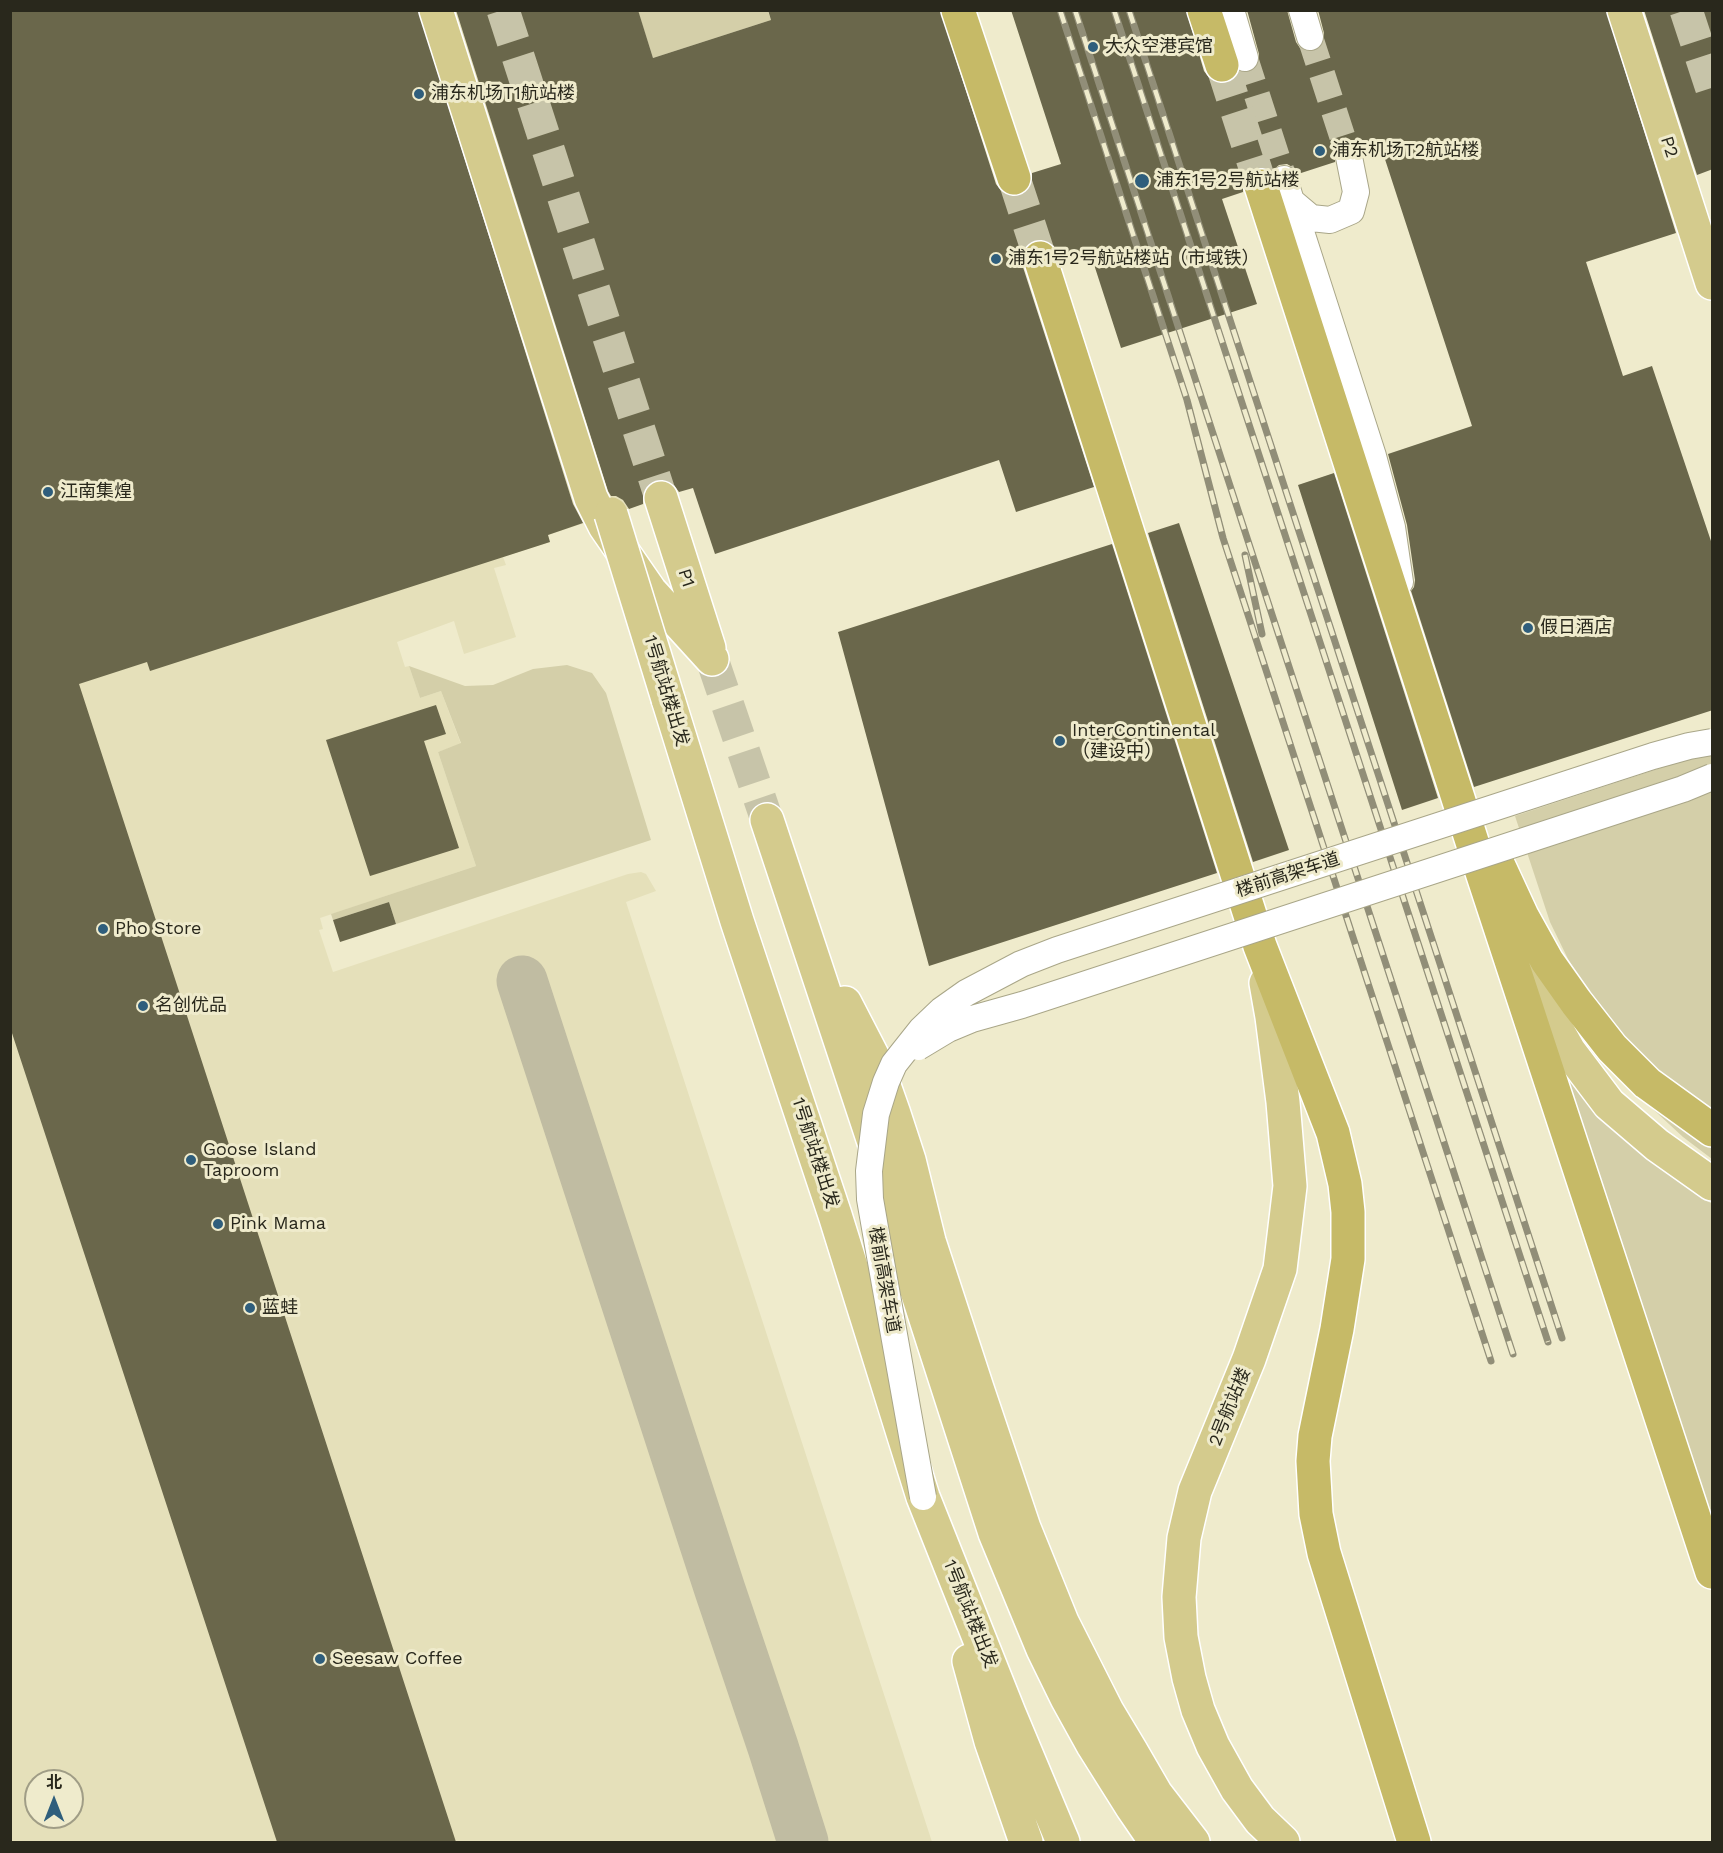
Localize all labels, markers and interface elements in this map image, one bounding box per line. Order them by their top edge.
place label: 大众空港宾馆 [1105,36,1213,58]
marker: 大众空港宾馆 [1086,40,1100,54]
place label: 浦东机场T1航站楼 [431,83,575,105]
marker: 浦东机场T1航站楼 [412,87,426,101]
street label: P2 [1655,133,1683,161]
place label: 浦东机场T2航站楼 [1332,140,1479,162]
marker: 浦东机场T2航站楼 [1313,144,1327,158]
place label: 浦东1号2号航站楼 [1156,170,1300,192]
marker: 浦东1号2号航站楼 [1133,172,1151,190]
place label: 浦东1号2号航站楼站（市域铁） [1008,248,1260,270]
marker: 浦东1号2号航站楼站（市域铁） [989,252,1003,266]
place label: 江南集煌 [60,481,132,503]
marker: 江南集煌 [41,485,55,499]
street label: P1 [673,566,699,590]
place label: 假日酒店 [1540,617,1612,639]
marker: 假日酒店 [1521,621,1535,635]
street label: 1号航站楼出发 [639,633,693,749]
place label: InterContinental （建设中） [1072,720,1216,762]
marker: InterContinental （建设中） [1053,734,1067,748]
street label: 楼前高架车道 [1233,848,1343,902]
place label: Pho Store [115,918,201,940]
marker: Pho Store [96,922,110,936]
place label: 名创优品 [155,995,227,1017]
marker: 名创优品 [136,999,150,1013]
street label: 1号航站楼出发 [787,1095,843,1211]
place label: Goose Island Taproom [203,1139,316,1182]
marker: Goose Island Taproom [184,1153,198,1167]
place label: Pink Mama [230,1213,326,1235]
marker: Pink Mama [211,1217,225,1231]
street label: 楼前高架车道 [864,1225,904,1335]
place label: 蓝蛙 [262,1297,298,1319]
marker: 蓝蛙 [243,1301,257,1315]
street label: 2号航站楼 [1205,1365,1255,1449]
street label: 1号航站楼出发 [938,1557,1002,1671]
place label: Seesaw Coffee [332,1648,463,1670]
marker: Seesaw Coffee [313,1652,327,1666]
north arrow [24,1769,84,1829]
text: 北 [46,1773,62,1792]

